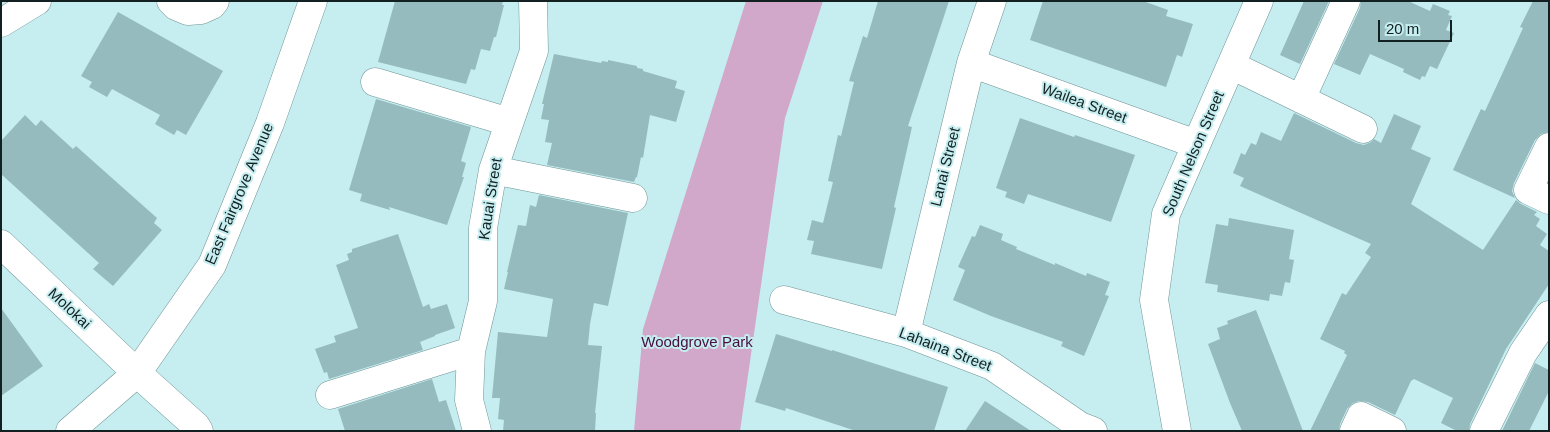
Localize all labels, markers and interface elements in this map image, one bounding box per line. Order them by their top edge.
scale bar [1380,10,1454,42]
text: 20 m [1386,20,1419,37]
street label: Wailea Street [1039,80,1129,128]
street label: South Nelson Street [1159,89,1229,219]
street label: East Fairgrove Avenue [202,120,278,268]
street label: Lanai Street [927,126,965,208]
street label: Kauai Street [476,157,506,241]
street label: Molokai [44,285,94,333]
street label: Lahaina Street [896,324,994,376]
park label: Woodgrove Park [641,334,753,352]

